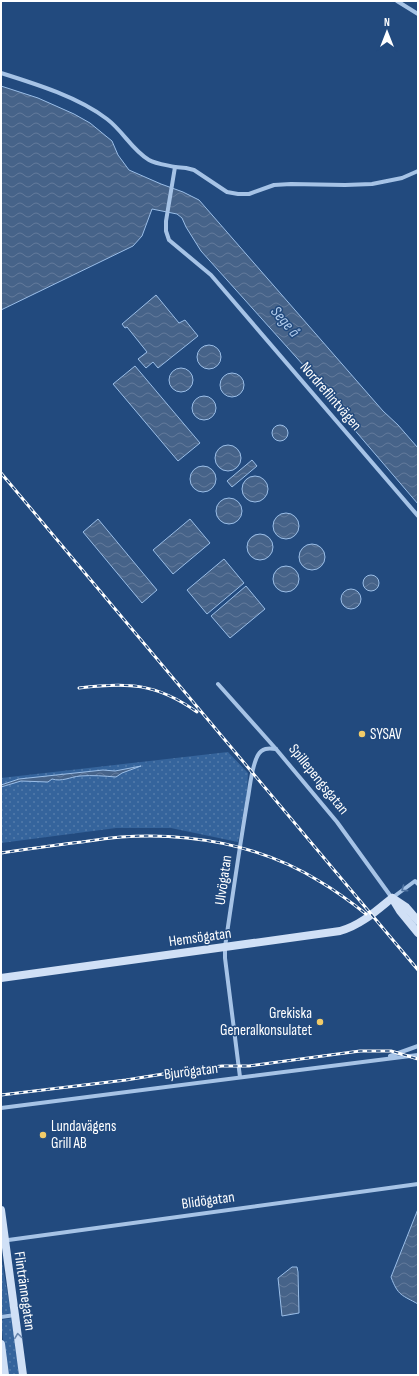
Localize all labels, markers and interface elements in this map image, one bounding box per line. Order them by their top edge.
north arrow [367,12,407,52]
text: N [384,16,390,29]
water label: Sege å [266,303,304,342]
street label: Nordreflintvägen [296,358,366,435]
place label: SYSAV [370,725,402,744]
marker: SYSAV [357,729,367,739]
street label: Spillepengsgatan [284,740,353,818]
street label: Ulvögatan [211,854,236,906]
one-way arrow [401,884,408,891]
street label: Hemsögatan [167,924,233,951]
place label: Grekiska Generalkonsulatet [220,1004,312,1040]
marker: Grekiska Generalkonsulatet [315,1017,325,1027]
street label: Bjurögatan [163,1059,219,1084]
place label: Lundavägens Grill AB [51,1117,116,1153]
marker: Lundavägens Grill AB [38,1130,48,1140]
street label: Blidögatan [180,1187,236,1214]
street label: Flintrännegatan [10,1250,39,1332]
one-way arrow [14,1333,23,1339]

